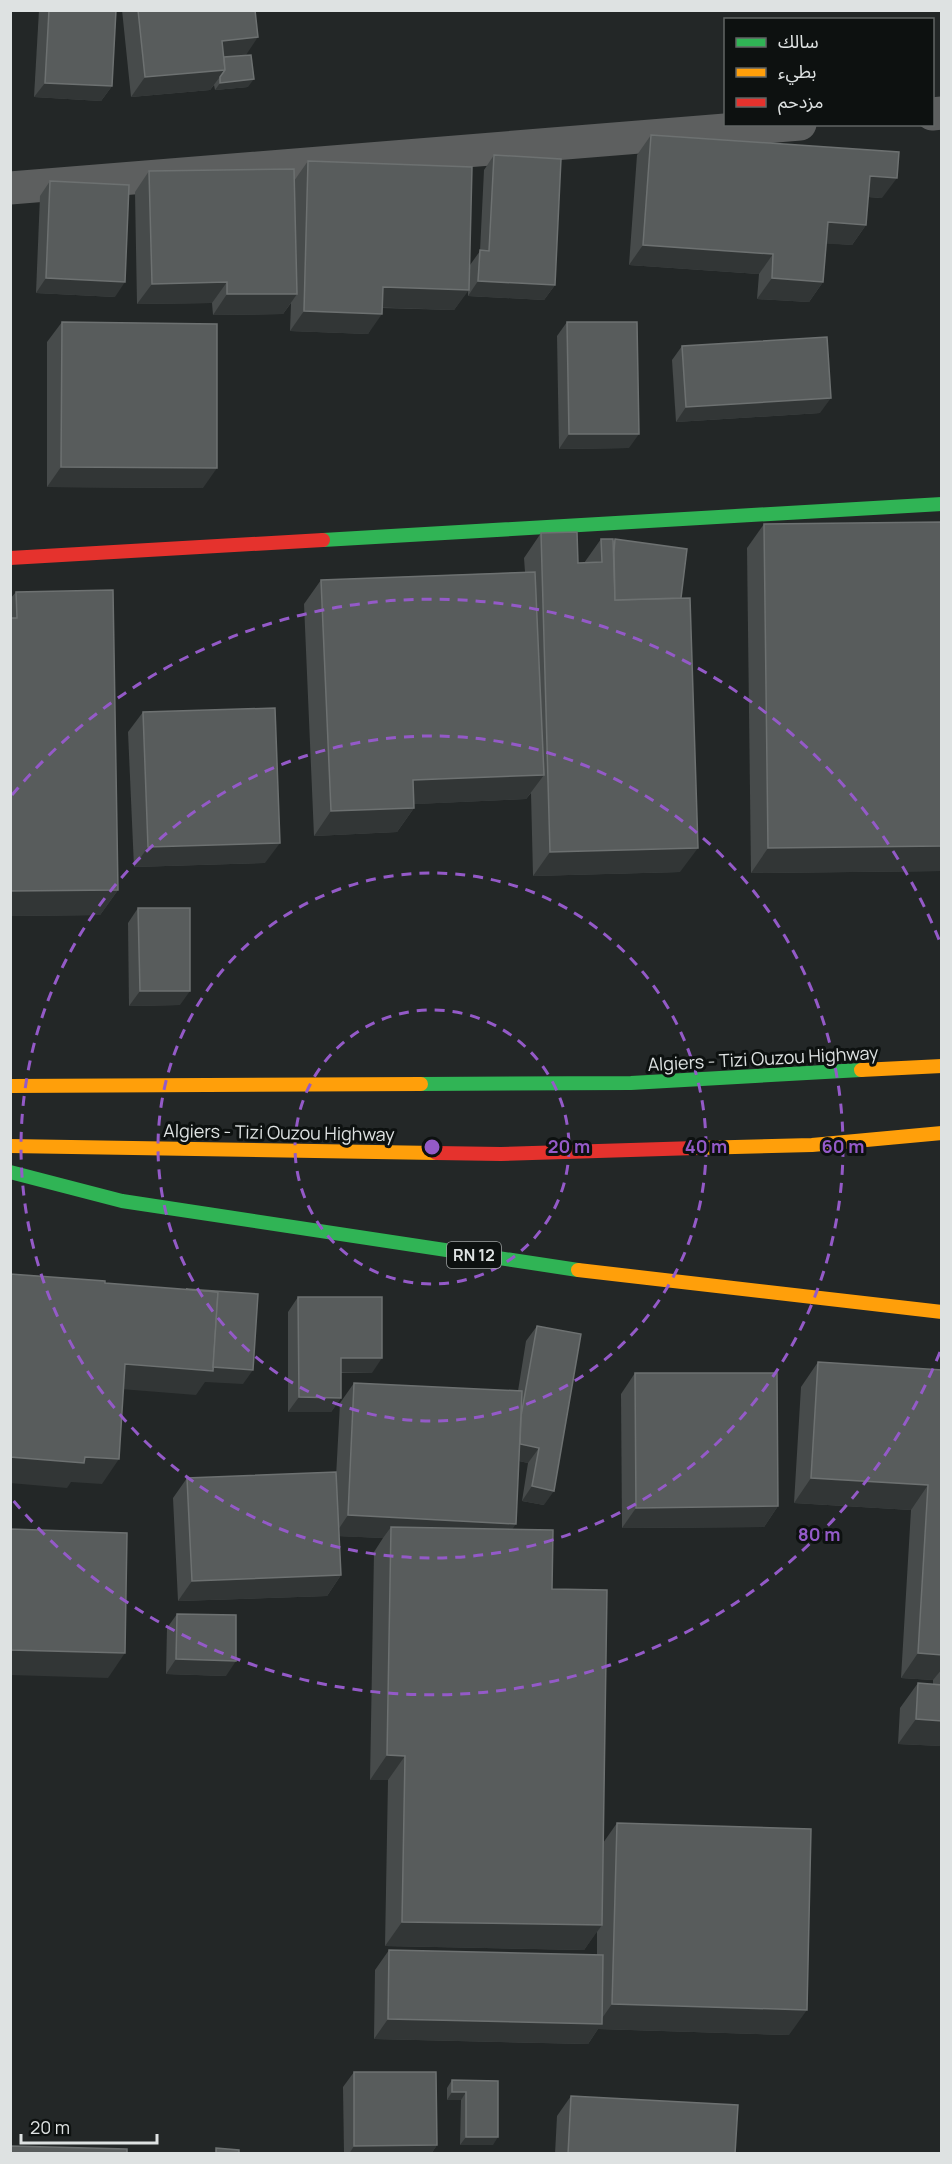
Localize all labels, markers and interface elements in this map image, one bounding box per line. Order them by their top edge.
legend [724,18,934,126]
text: سالك [778,29,819,53]
text: بطيء [778,59,816,85]
text: مزدحم [778,89,823,115]
street label: Algiers - Tizi Ouzou Highway [647,1040,880,1076]
street label: Algiers - Tizi Ouzou Highway [163,1118,395,1146]
text: 20 m [548,1134,590,1158]
text: 40 m [685,1134,727,1158]
text: 60 m [822,1134,864,1158]
centre of rings [422,1137,442,1157]
road number: RN 12 [447,1242,501,1268]
text: 80 m [798,1522,840,1546]
scale bar [21,2107,158,2145]
text: 20 m [30,2115,70,2139]

